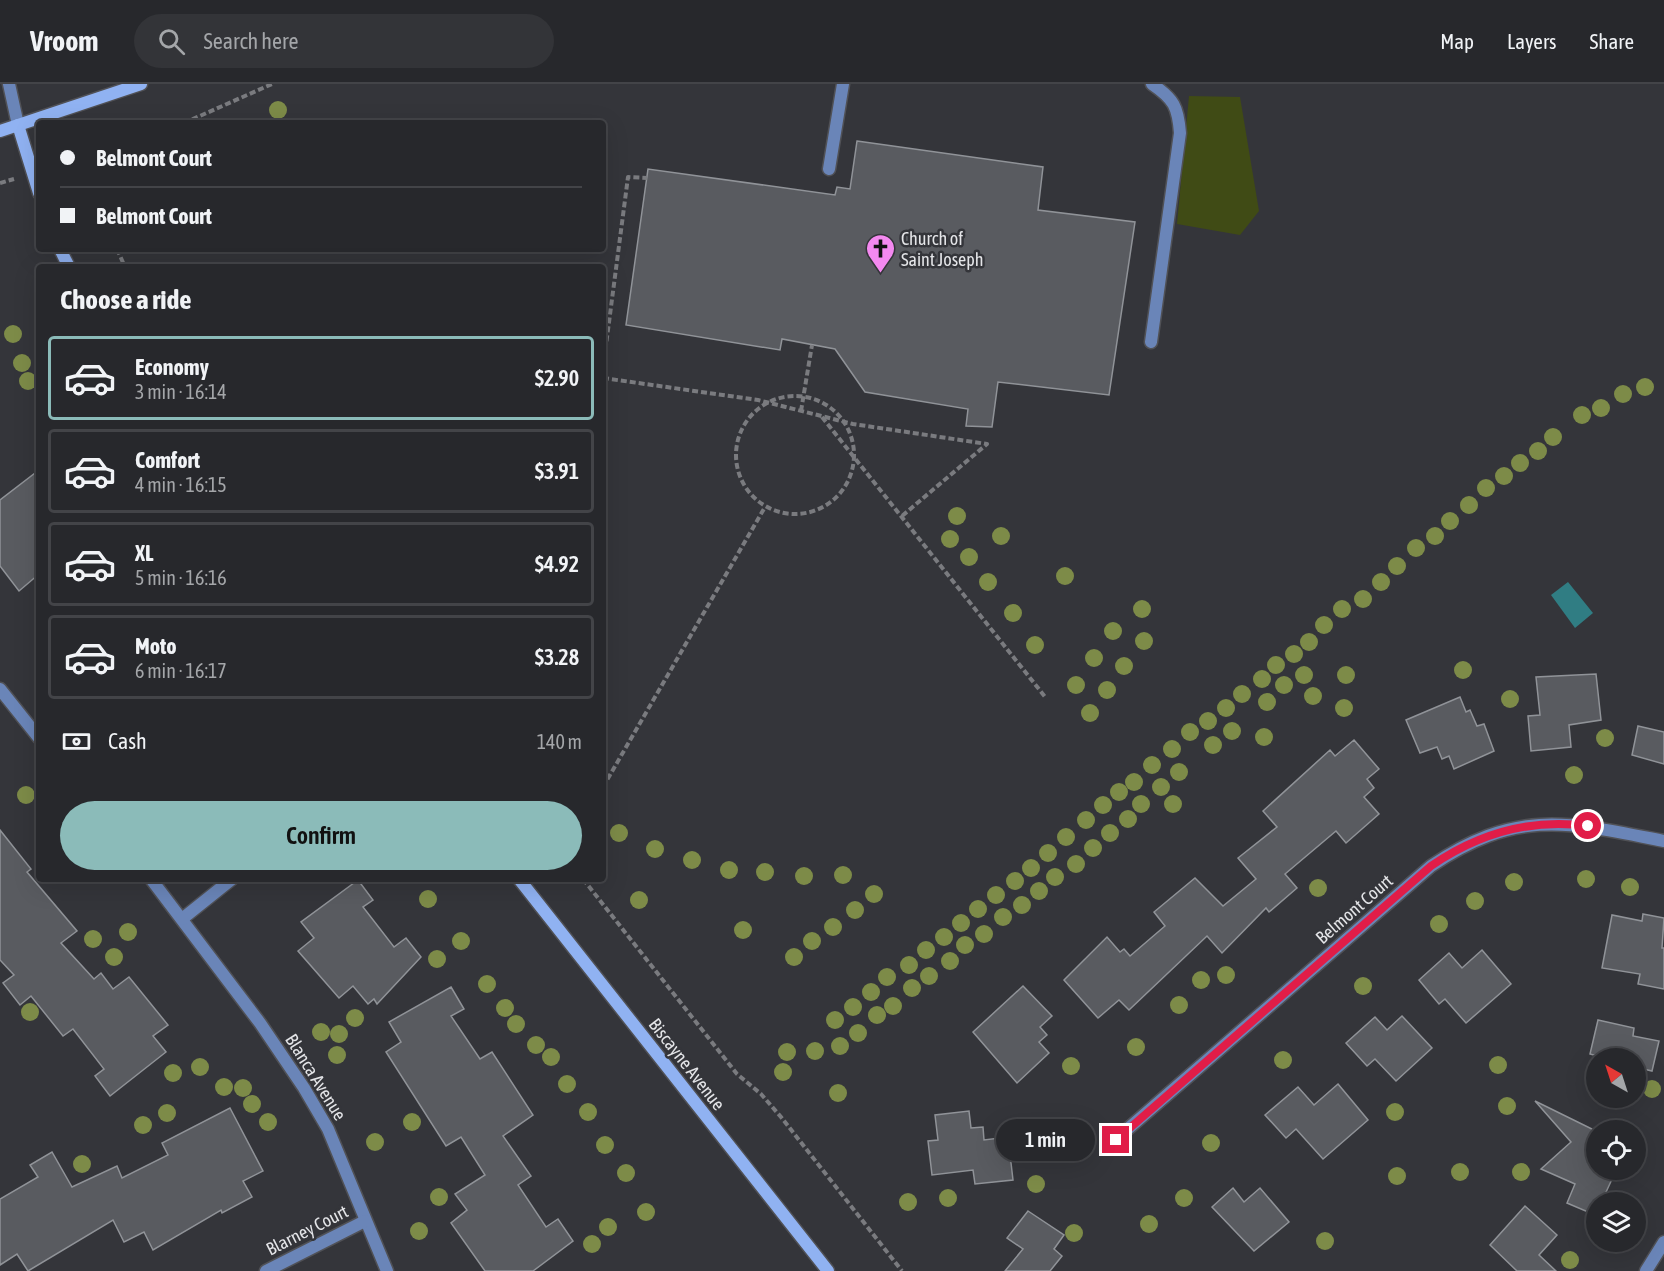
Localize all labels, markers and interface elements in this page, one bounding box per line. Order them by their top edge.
search box [134,14,554,68]
text: Vroom [30,25,98,57]
icon: search [155,25,188,58]
text: Search here [203,28,298,54]
text: Map [1440,29,1474,53]
text: Layers [1507,29,1557,53]
text: Share [1590,29,1634,53]
text: Belmont Court [96,145,212,171]
text: Belmont Court [96,203,212,229]
place label: Church of Saint Joseph [901,228,983,270]
church icon: Church of Saint Joseph [864,232,896,274]
text: Choose a ride [60,284,192,315]
icon: car [63,351,117,405]
text: Economy [135,354,209,380]
text: $2.90 [535,365,579,391]
text: 3 min · 16:14 [135,380,227,403]
icon: car [63,444,117,498]
text: Comfort [135,447,200,473]
text: $3.91 [535,458,579,484]
text: 4 min · 16:15 [135,473,227,496]
icon: car [63,537,117,591]
text: XL [135,540,153,566]
text: $4.92 [535,551,579,577]
text: 5 min · 16:16 [135,566,227,589]
icon: car [63,630,117,684]
text: Moto [135,633,177,659]
text: $3.28 [535,644,579,670]
text: 6 min · 16:17 [135,659,227,682]
icon: cash [60,725,93,758]
text: Cash [108,728,147,754]
text: 140 m [537,730,582,753]
button: Confirm [60,801,582,870]
route start [1574,812,1601,839]
street label: Belmont Court [1311,870,1397,948]
street label: Biscayne Avenue [645,1014,729,1114]
street label: Blanca Avenue [281,1030,351,1124]
north arrow [1586,1048,1646,1108]
map controls [1586,1048,1646,1252]
callout: 1 min [996,1119,1095,1161]
button: locate [1586,1120,1646,1180]
route end [1102,1126,1129,1153]
text: 1 min [1025,1128,1066,1151]
button: layers [1586,1192,1646,1252]
street label: Blarney Court [263,1200,351,1260]

